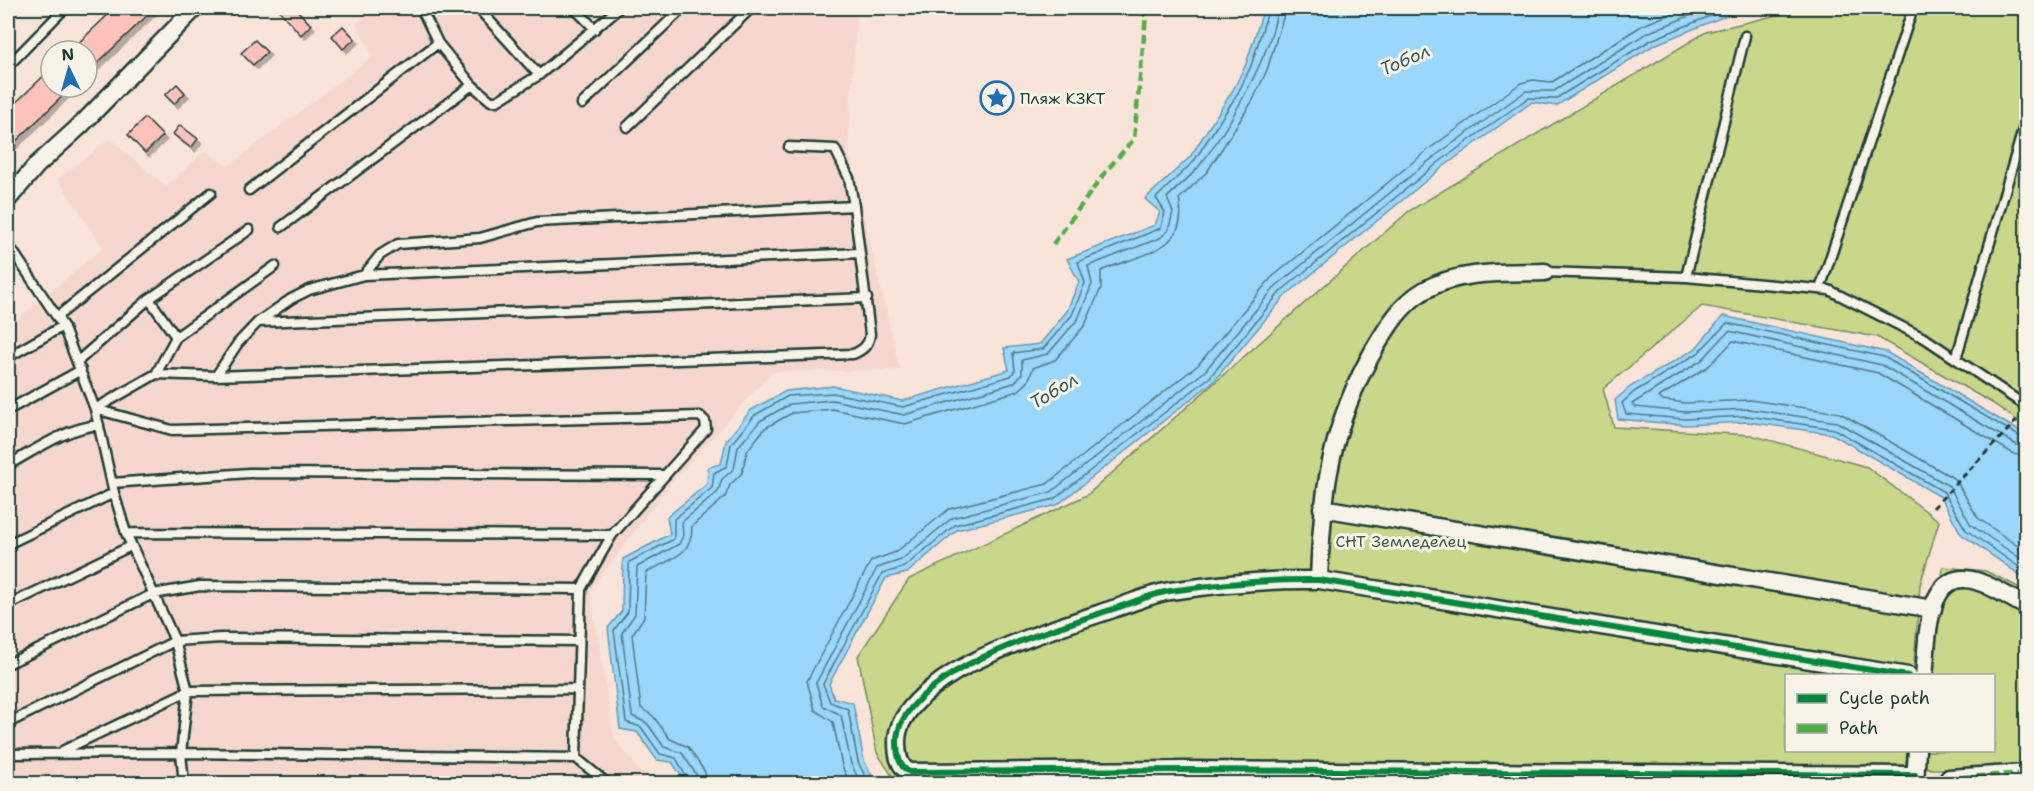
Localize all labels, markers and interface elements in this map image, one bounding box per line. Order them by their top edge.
north arrow [39,39,99,99]
water label: Тобол [1376,39,1434,81]
text: N [61,44,75,66]
place icon: Пляж КЗКТ [979,80,1015,116]
place label: Пляж КЗКТ [1020,88,1105,109]
water label: Тобол [1026,367,1082,415]
park label: СНТ Земледелец [1336,531,1467,552]
legend [1785,674,1995,752]
text: Cycle path [1839,686,1930,710]
text: Path [1839,716,1878,740]

